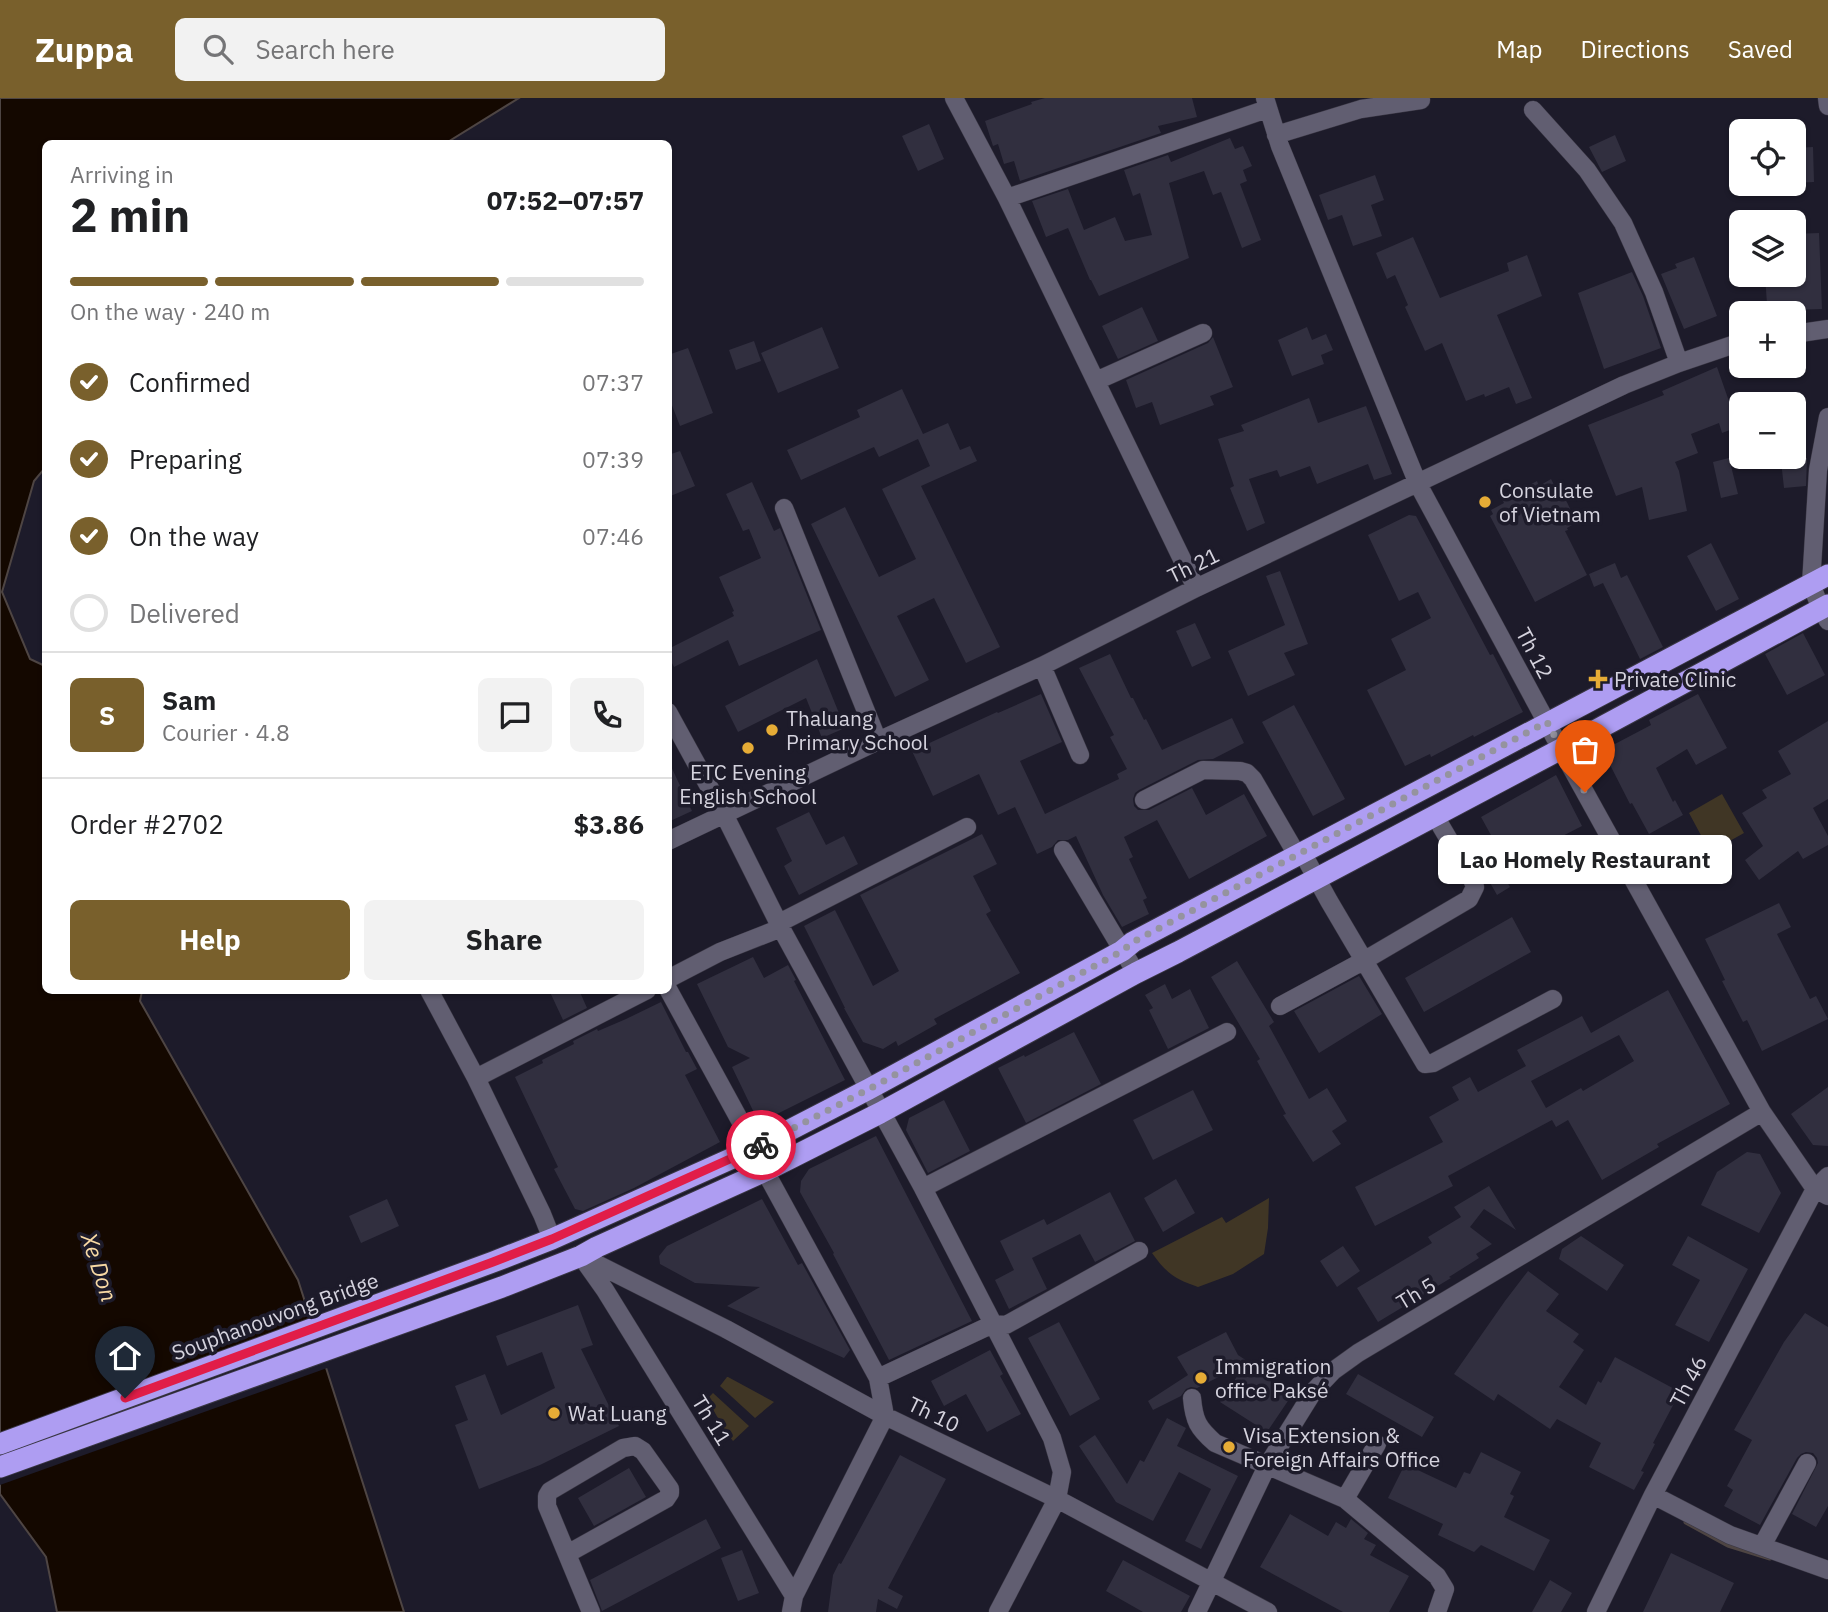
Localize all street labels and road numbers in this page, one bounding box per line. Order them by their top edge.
street label: Th 21 [1163,541,1223,589]
street label: Th 12 [1510,623,1560,683]
street label: Souphanouvong Bridge [168,1266,382,1366]
street label: Th 5 [1391,1270,1441,1316]
street label: Th 46 [1663,1351,1713,1411]
street label: Th 11 [686,1390,738,1450]
street label: Th 10 [904,1390,964,1438]

